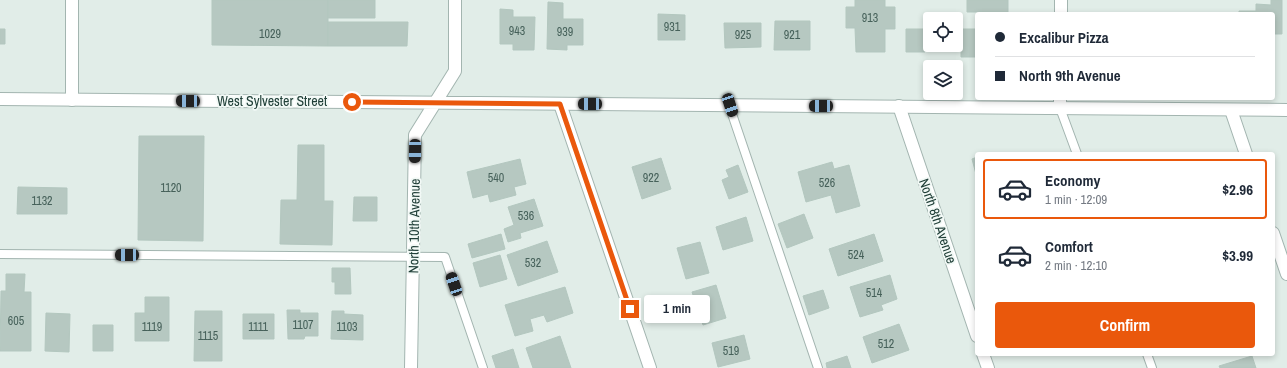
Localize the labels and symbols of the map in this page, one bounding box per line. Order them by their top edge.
house number: 913 [862,10,878,26]
house number: 931 [664,19,681,35]
house number: 943 [509,23,525,39]
house number: 939 [557,24,573,40]
house number: 1029 [259,26,281,42]
house number: 925 [735,27,752,43]
house number: 921 [784,27,801,43]
street label: West Sylvester Street [217,92,327,110]
car [721,92,739,118]
route start [343,93,361,111]
car [176,95,200,107]
car [578,98,602,110]
car [809,100,833,112]
car [409,139,421,163]
house number: 540 [488,170,504,186]
house number: 922 [643,170,659,186]
house number: 526 [819,175,835,191]
street label: North 8th Avenue [915,176,961,266]
street label: North 10th Avenue [404,178,424,274]
house number: 1120 [160,180,182,196]
house number: 1132 [31,193,53,209]
house number: 536 [518,208,534,224]
house number: 524 [848,247,865,263]
car [115,249,139,261]
house number: 532 [525,255,541,271]
car [444,271,464,297]
house number: 514 [866,285,883,301]
callout: 1 min [644,295,710,323]
route end [621,300,639,318]
house number: 605 [8,313,25,329]
house number: 1107 [292,317,314,333]
house number: 1119 [142,319,162,335]
house number: 1111 [248,319,268,335]
house number: 1103 [336,319,358,335]
house number: 1115 [198,328,219,344]
house number: 512 [878,336,894,352]
house number: 519 [723,343,739,359]

